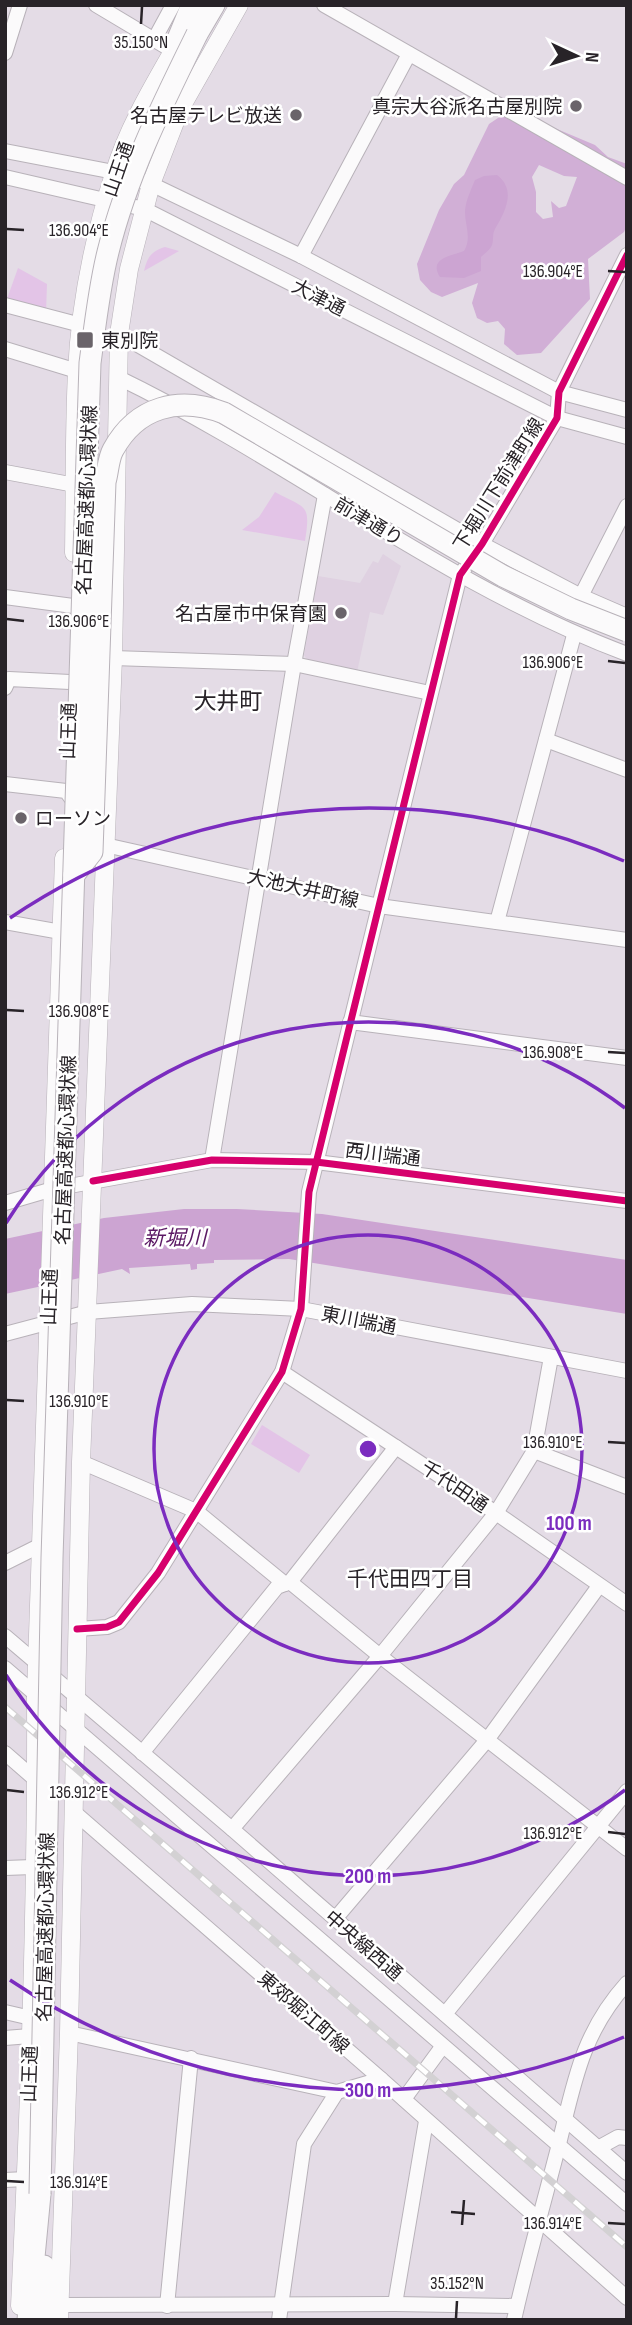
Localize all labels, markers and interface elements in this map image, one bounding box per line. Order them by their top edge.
north arrow [541,21,611,91]
text: 35.150°N [114,32,168,53]
text: N [580,51,603,63]
place label: 真宗大谷派名古屋別院 [372,96,562,119]
marker: 真宗大谷派名古屋別院 [568,98,584,114]
place label: 名古屋テレビ放送 [130,105,282,128]
marker: 名古屋テレビ放送 [288,107,304,123]
street label: 山王通 [99,139,140,200]
text: 136.904°E [49,220,109,241]
text: 136.904°E [523,261,583,282]
street label: 大津通 [288,275,349,322]
marker: 東別院 [75,330,95,350]
place label: 東別院 [101,330,158,353]
street label: 名古屋高速都心環状線 [73,405,102,595]
street label: 下堀川下前津町線 [449,414,549,555]
street label: 前津通り [330,493,407,552]
place label: 名古屋市中保育園 [175,603,327,626]
marker: 名古屋市中保育園 [333,605,349,621]
text: 136.906°E [49,611,109,632]
text: 136.906°E [523,652,583,673]
district label: 大井町 [194,688,263,716]
street label: 山王通 [57,702,82,760]
place label: ローソン [35,808,111,831]
marker: ローソン [13,810,29,826]
street label: 大池大井町線 [245,865,361,913]
text: 136.908°E [49,1001,109,1022]
text: 136.908°E [523,1042,583,1063]
street label: 名古屋高速都心環状線 [52,1055,81,1245]
street label: 西川端通 [344,1139,422,1172]
water label: 新堀川 [144,1226,208,1251]
street label: 山王通 [38,1268,63,1326]
street label: 東川端通 [319,1303,398,1340]
text: 136.910°E [49,1391,109,1412]
text: 136.910°E [523,1432,583,1453]
centre of rings [356,1437,380,1461]
street label: 千代田通 [416,1456,492,1518]
text: 100 m [546,1511,592,1536]
district label: 千代田四丁目 [347,1567,473,1592]
text: 136.912°E [50,1782,108,1803]
text: 136.912°E [524,1823,582,1844]
street label: 名古屋高速都心環状線 [33,1832,60,2022]
text: 200 m [345,1864,391,1889]
street label: 中央線西通 [320,1906,406,1986]
street label: 東郊堀江町線 [252,1967,354,2059]
street label: 山王通 [18,2045,43,2103]
text: 300 m [345,2078,391,2103]
text: 136.914°E [50,2172,108,2193]
text: 136.914°E [524,2213,582,2234]
text: 35.152°N [430,2273,484,2294]

